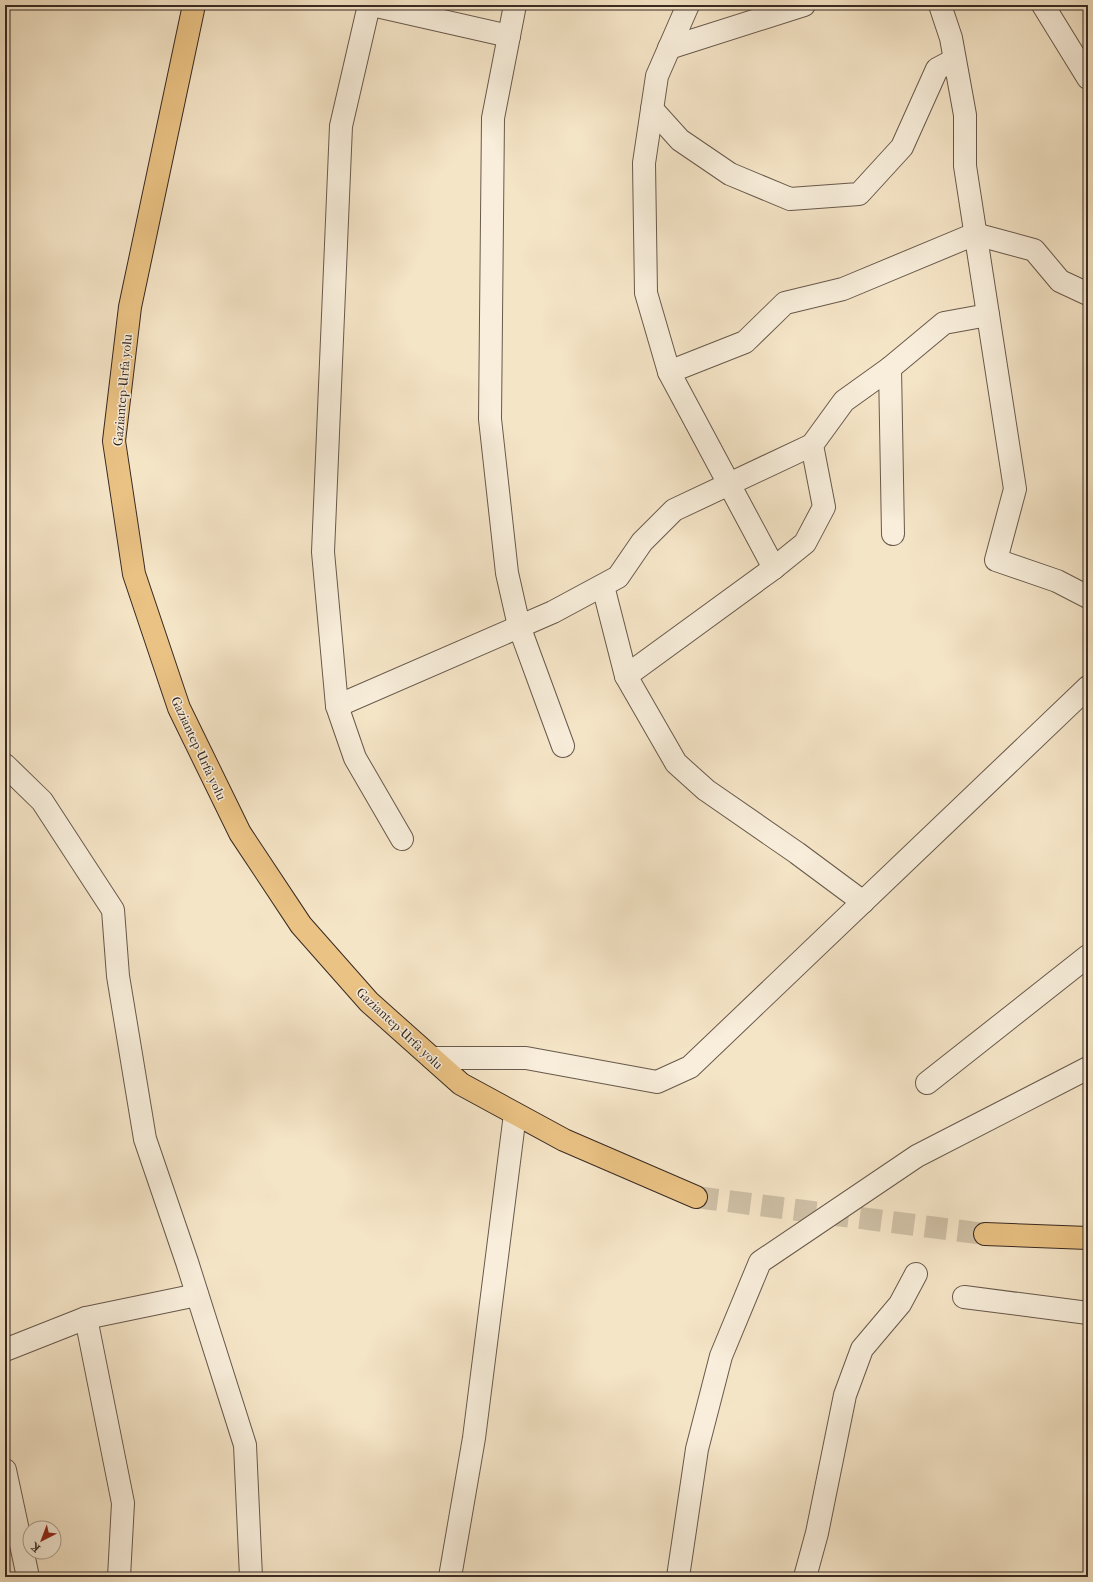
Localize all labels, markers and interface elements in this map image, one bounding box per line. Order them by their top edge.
street label: Gaziantep-Urfa yolu [110,333,135,447]
street label: Gaziantep-Urfa yolu [168,694,229,803]
street label: Gaziantep-Urfa yolu [353,985,446,1073]
north arrow [22,1520,62,1560]
text: K [28,1539,43,1555]

